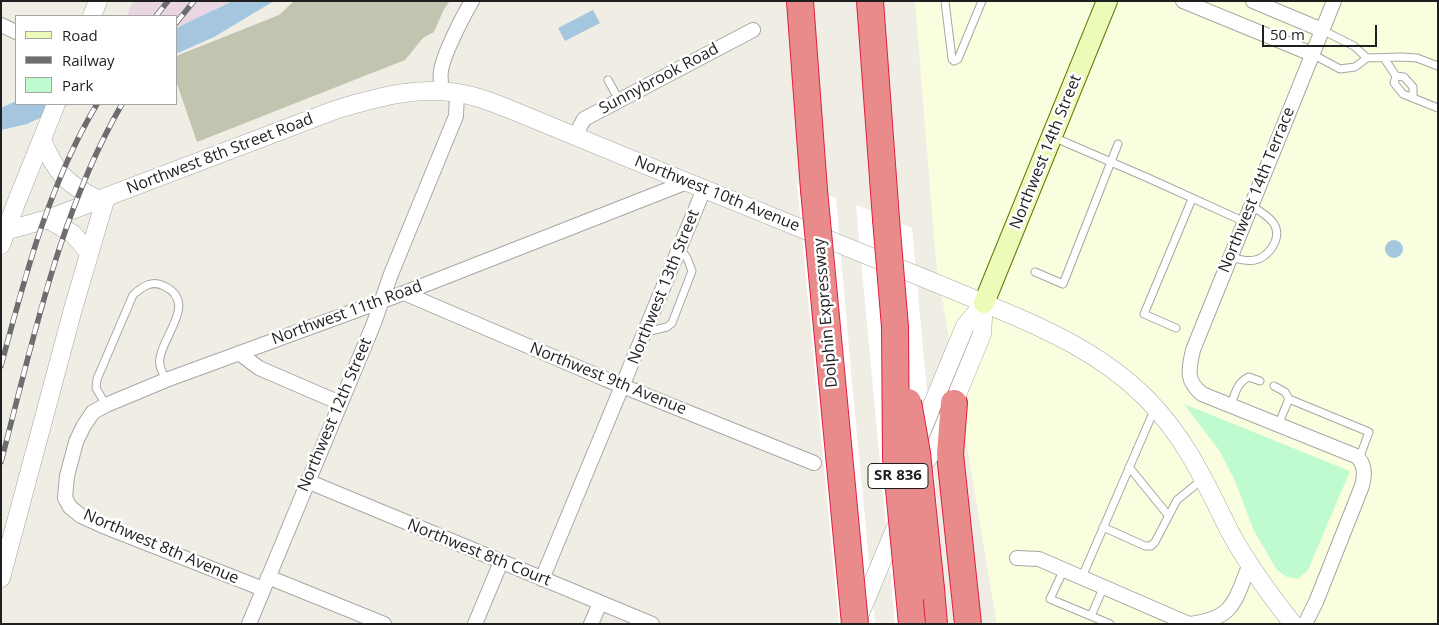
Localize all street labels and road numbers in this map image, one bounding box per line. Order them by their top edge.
street label: Sunnybrook Road [596,39,722,119]
street label: Northwest 14th Street [1006,72,1086,232]
street label: Northwest 14th Terrace [1215,104,1299,276]
street label: Northwest 8th Street Road [124,109,316,199]
street label: Northwest 10th Avenue [632,152,802,236]
street label: Northwest 13th Street [624,207,704,367]
street label: Dolphin Expressway [810,237,842,389]
street label: Northwest 11th Road [269,277,425,349]
street label: Northwest 12th Street [294,335,376,495]
street label: Northwest 9th Avenue [527,339,689,419]
road number: SR 836 [868,464,928,488]
street label: Northwest 8th Avenue [80,506,242,588]
street label: Northwest 8th Court [404,515,554,591]

